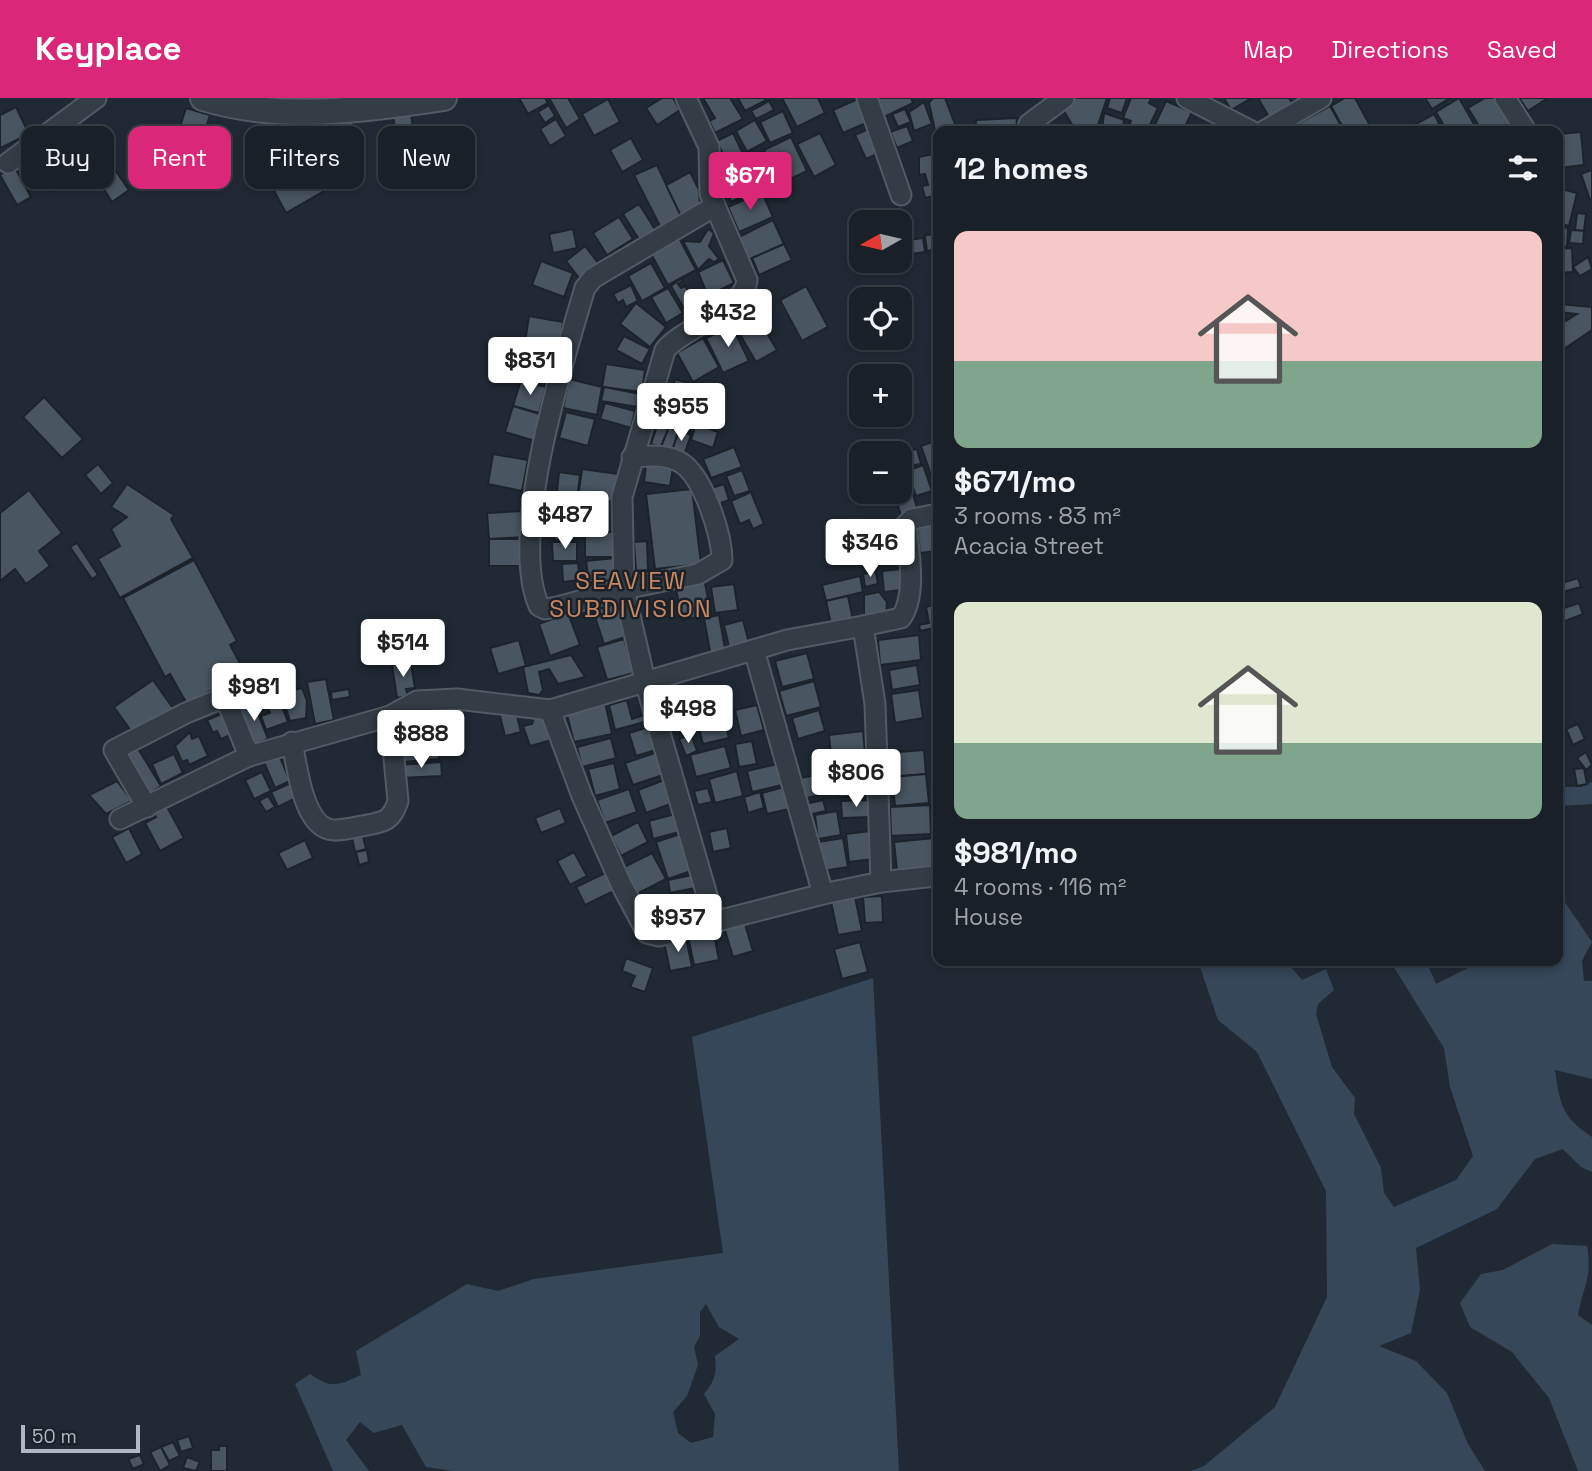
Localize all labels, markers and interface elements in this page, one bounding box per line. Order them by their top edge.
text: Keyplace [35,28,182,70]
text: Map [1243,34,1293,65]
text: Directions [1331,34,1449,65]
text: Saved [1487,34,1557,65]
chip: Buy [21,126,114,189]
chip: Rent [128,126,231,189]
chip: Filters [245,126,364,189]
chip: New [378,126,475,189]
text: 12 homes [954,149,1089,188]
icon: filters [1504,149,1542,187]
pin: $671 [709,152,791,212]
text: $671 [725,160,775,190]
north arrow [849,210,912,273]
map controls [849,210,912,504]
icon: home [1185,276,1311,402]
button: locate [849,287,912,350]
pin: $432 [687,289,769,349]
text: $432 [700,297,756,327]
pin: $831 [489,338,571,397]
text: $831 [504,345,556,375]
button: + [849,364,912,427]
pin: $955 [640,384,722,443]
text: $955 [653,391,709,421]
button: − [849,441,912,504]
text: $671/mo [954,462,1076,501]
pin: $487 [524,491,606,551]
text: $487 [538,499,592,529]
text: 3 rooms · 83 m² [954,501,1121,531]
pin: $346 [829,519,911,579]
text: $346 [842,527,898,557]
text: Acacia Street [954,531,1104,561]
district label: SEAVIEW SUBDIVISION [549,565,713,624]
pin: $514 [362,620,444,679]
text: $514 [377,627,429,657]
icon: home [1185,647,1311,773]
pin: $981 [213,664,295,723]
text: $981 [228,671,280,701]
pin: $498 [647,686,729,745]
text: $498 [660,693,716,723]
pin: $888 [380,710,462,770]
text: $888 [393,718,449,748]
pin: $806 [815,750,897,809]
text: $806 [828,757,884,787]
text: $981/mo [954,833,1078,872]
text: 4 rooms · 116 m² [954,872,1126,902]
pin: $937 [637,894,719,954]
text: $937 [651,902,705,932]
text: House [954,902,1023,932]
scale bar [21,1422,140,1454]
text: 50 m [32,1424,77,1449]

